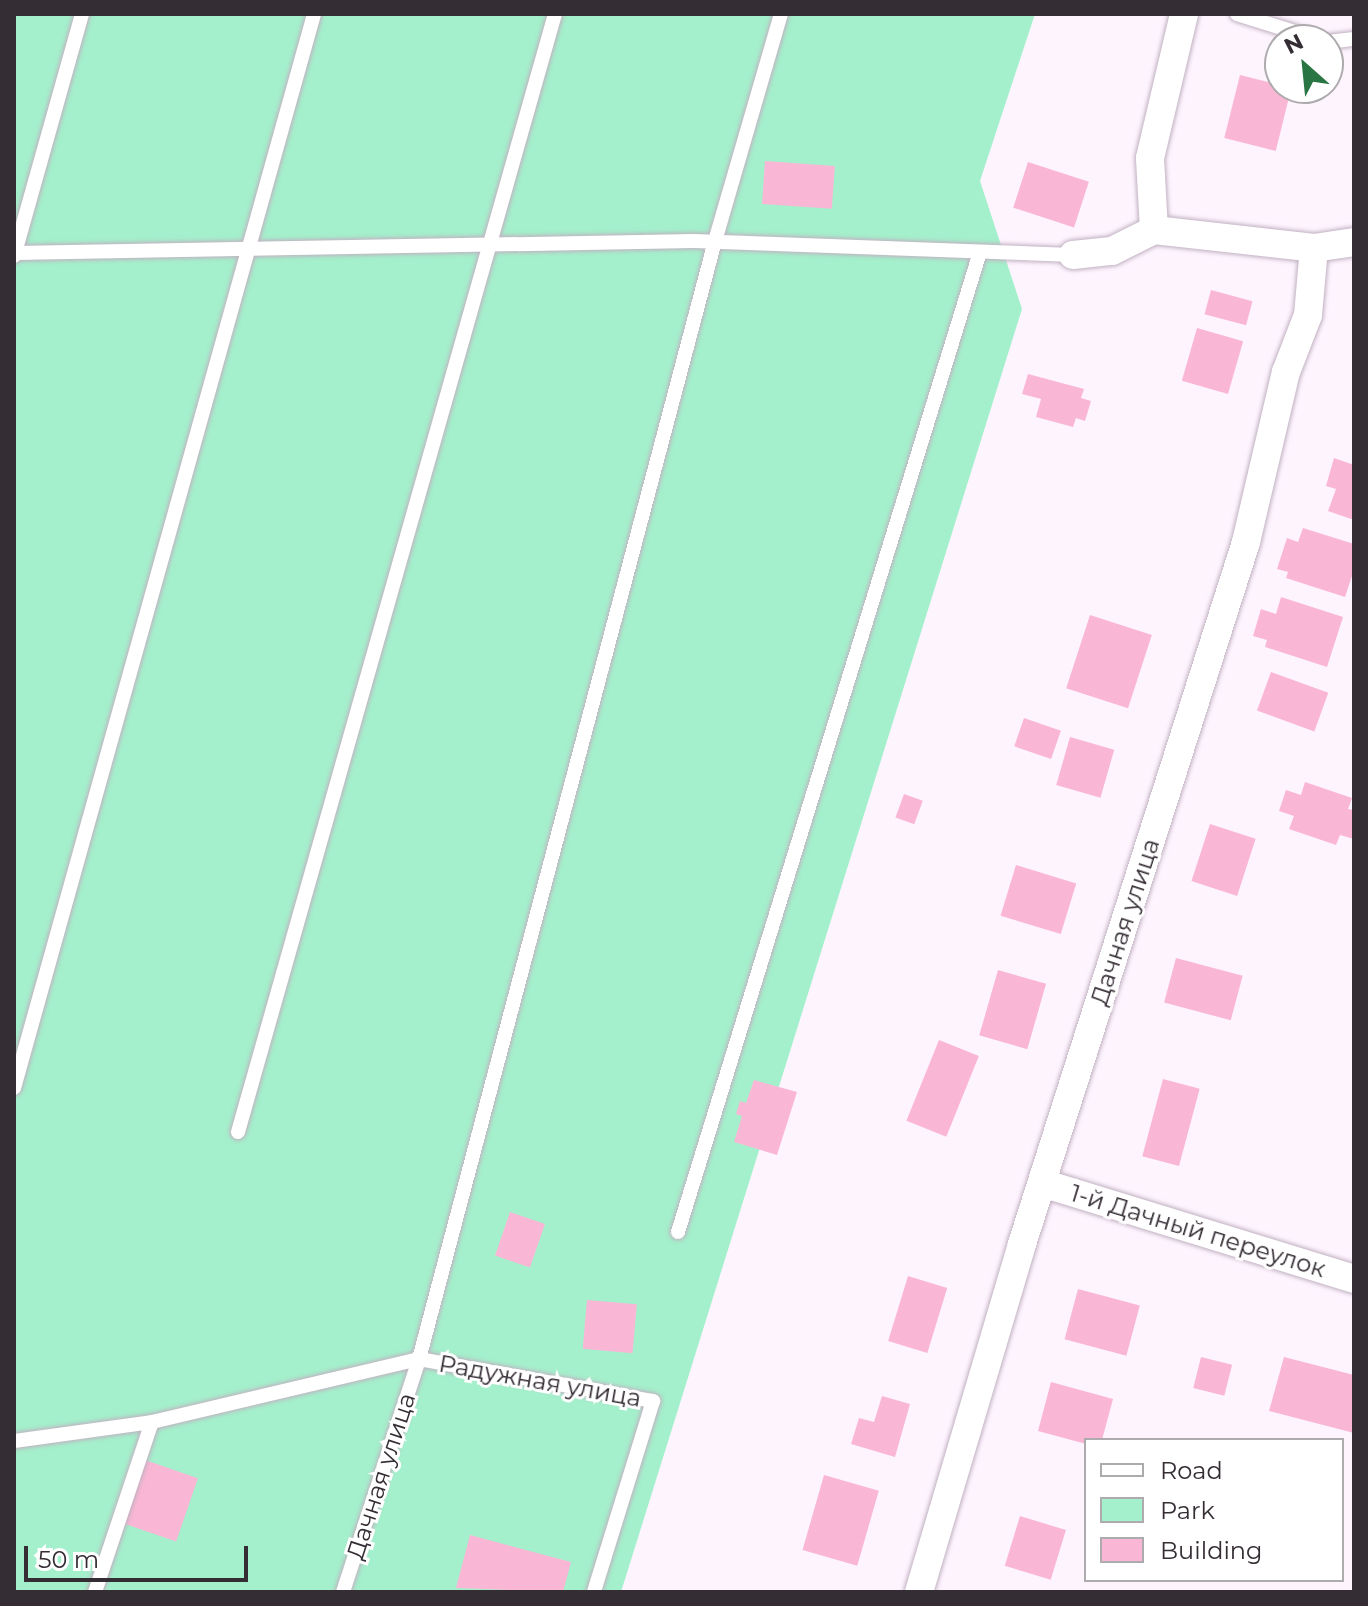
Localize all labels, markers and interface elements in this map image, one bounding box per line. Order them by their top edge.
north arrow [1264,24,1344,104]
text: N [1280,28,1308,60]
street label: Дачная улица [1085,835,1165,1009]
street label: 1-й Дачный переулок [1067,1178,1329,1284]
street label: Радужная улица [437,1349,643,1413]
street label: Дачная улица [341,1389,421,1563]
legend [1084,1438,1344,1582]
text: Road [1160,1456,1223,1485]
text: Park [1160,1496,1215,1525]
scale bar [28,1530,252,1580]
text: Building [1160,1536,1263,1565]
text: 50 m [38,1545,99,1574]

